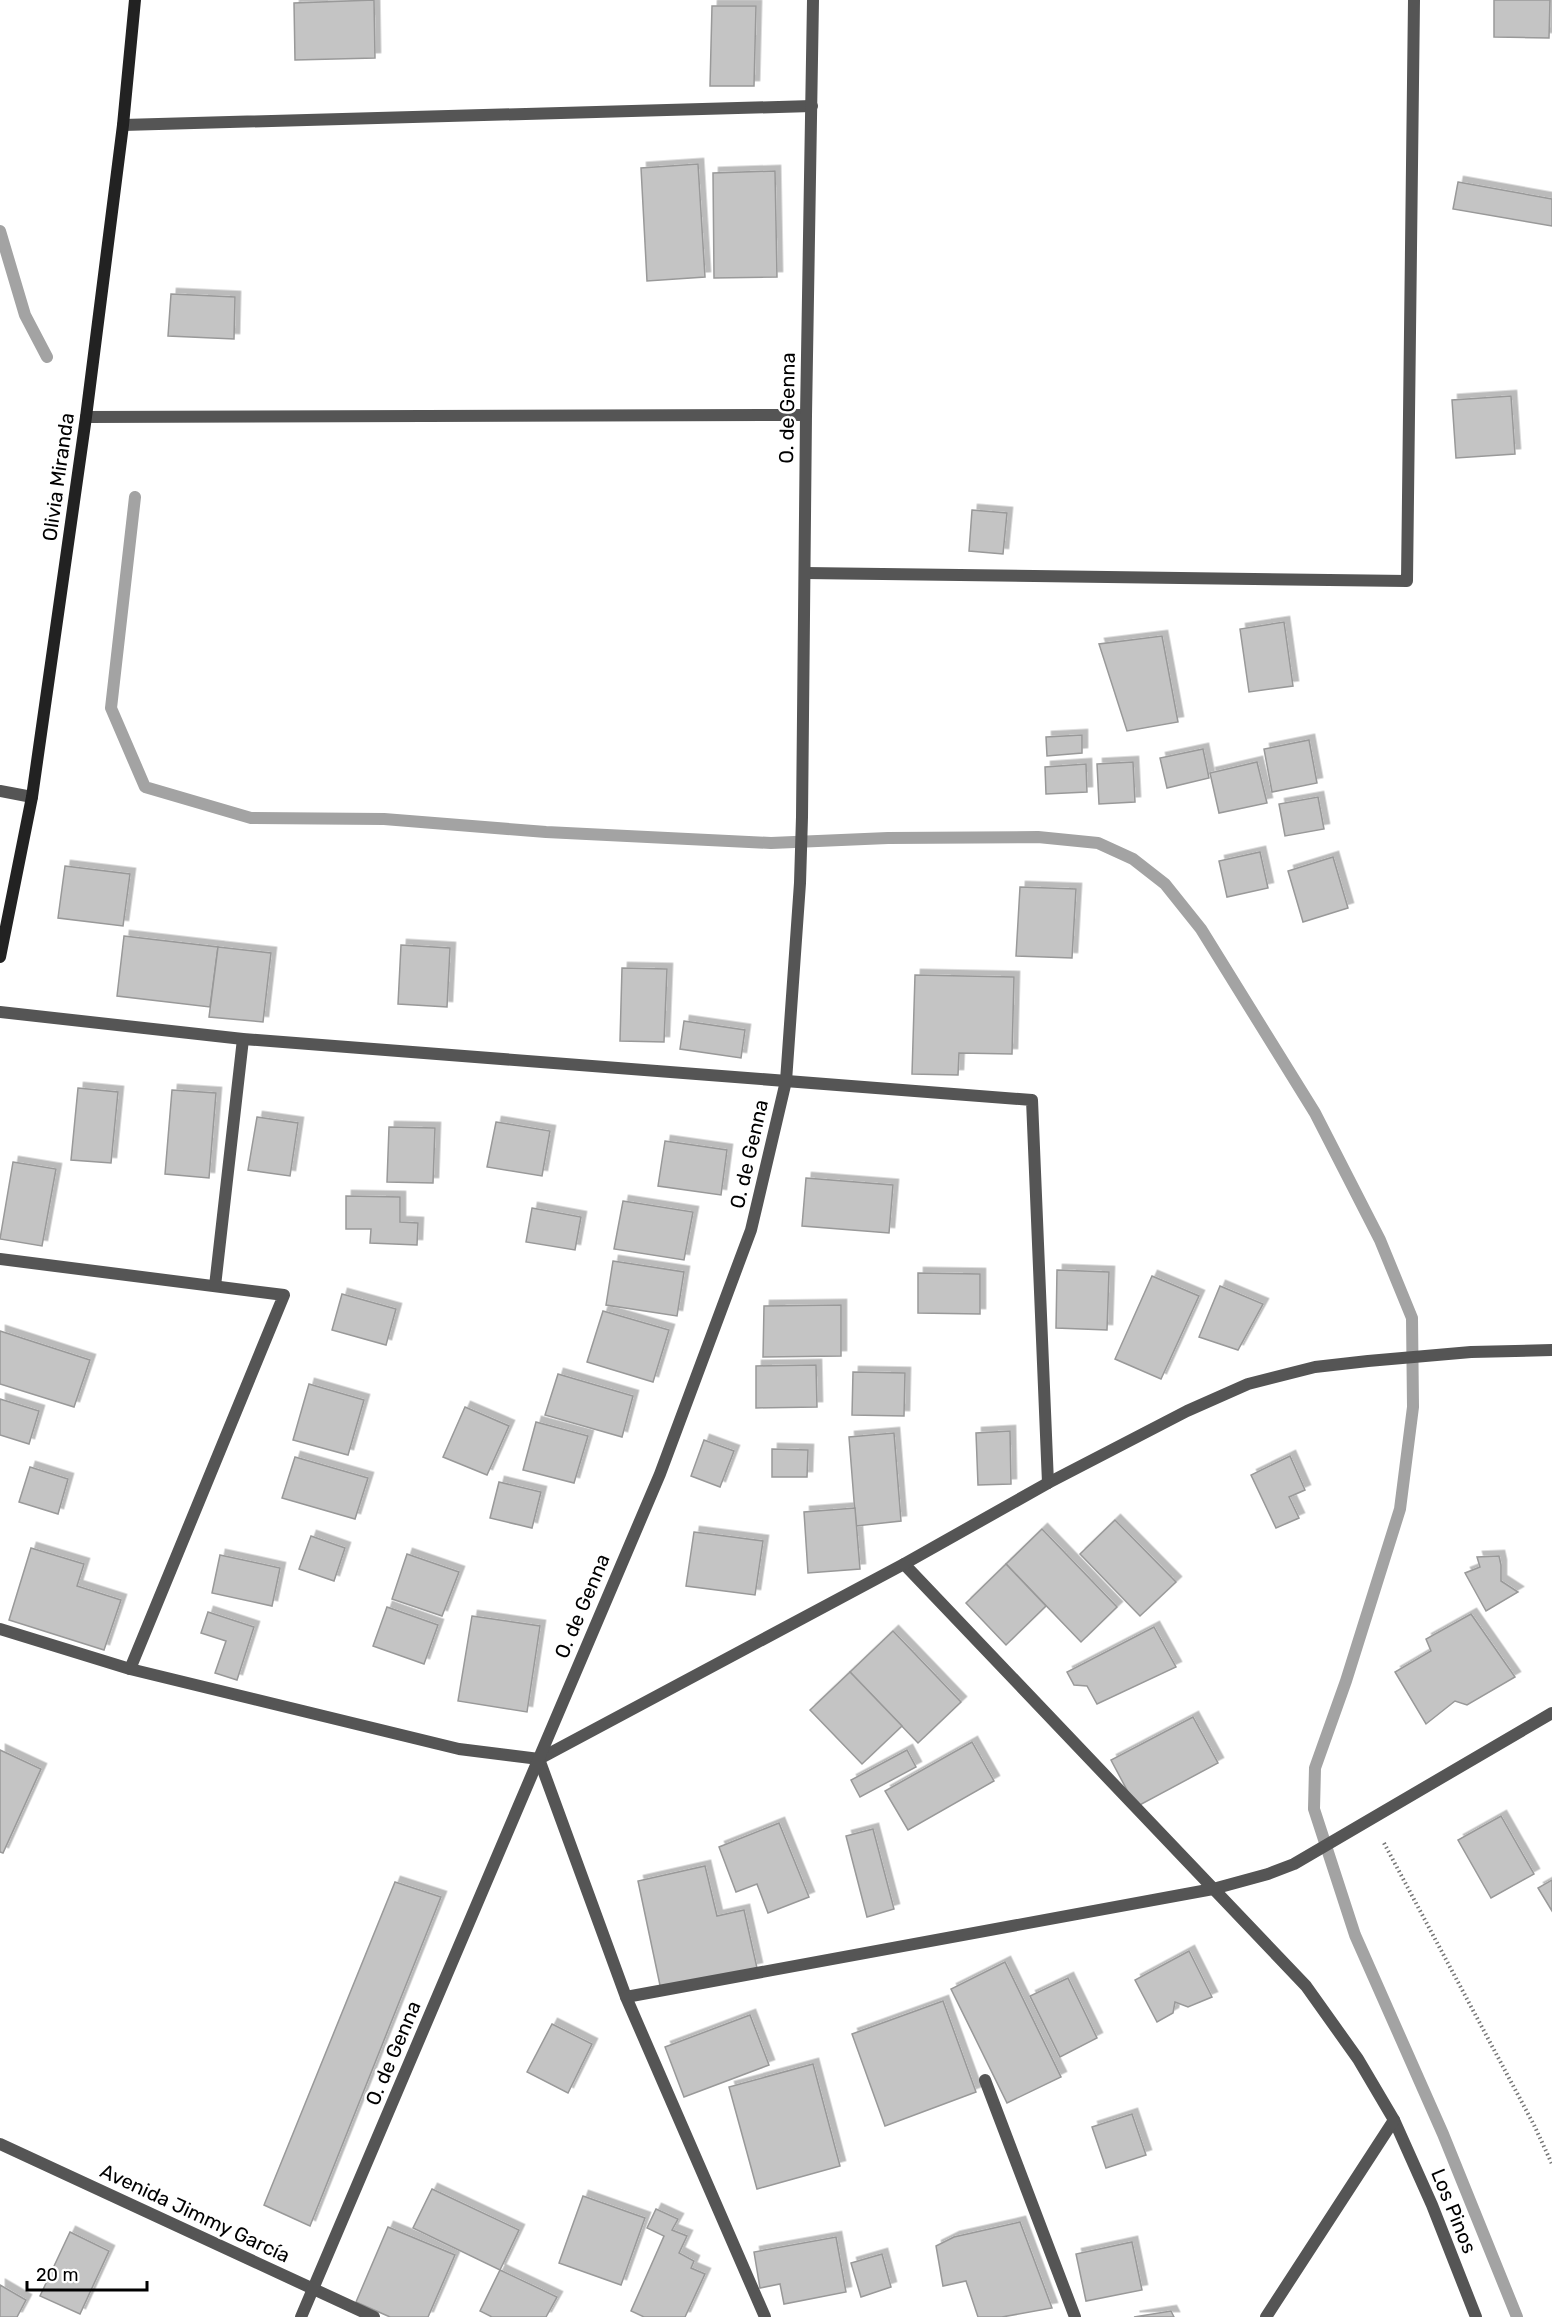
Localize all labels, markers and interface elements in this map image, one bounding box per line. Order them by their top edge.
street label: O. de Genna [774,352,800,464]
street label: Olivia Miranda [37,411,79,543]
street label: O. de Genna [725,1097,773,1211]
street label: O. de Genna [549,1550,615,1662]
street label: O. de Genna [360,1997,426,2109]
street label: Avenida Jimmy García [96,2158,294,2268]
street label: Los Pinos [1426,2165,1482,2257]
scale bar [27,2254,147,2292]
text: 20 m [36,2264,78,2286]

